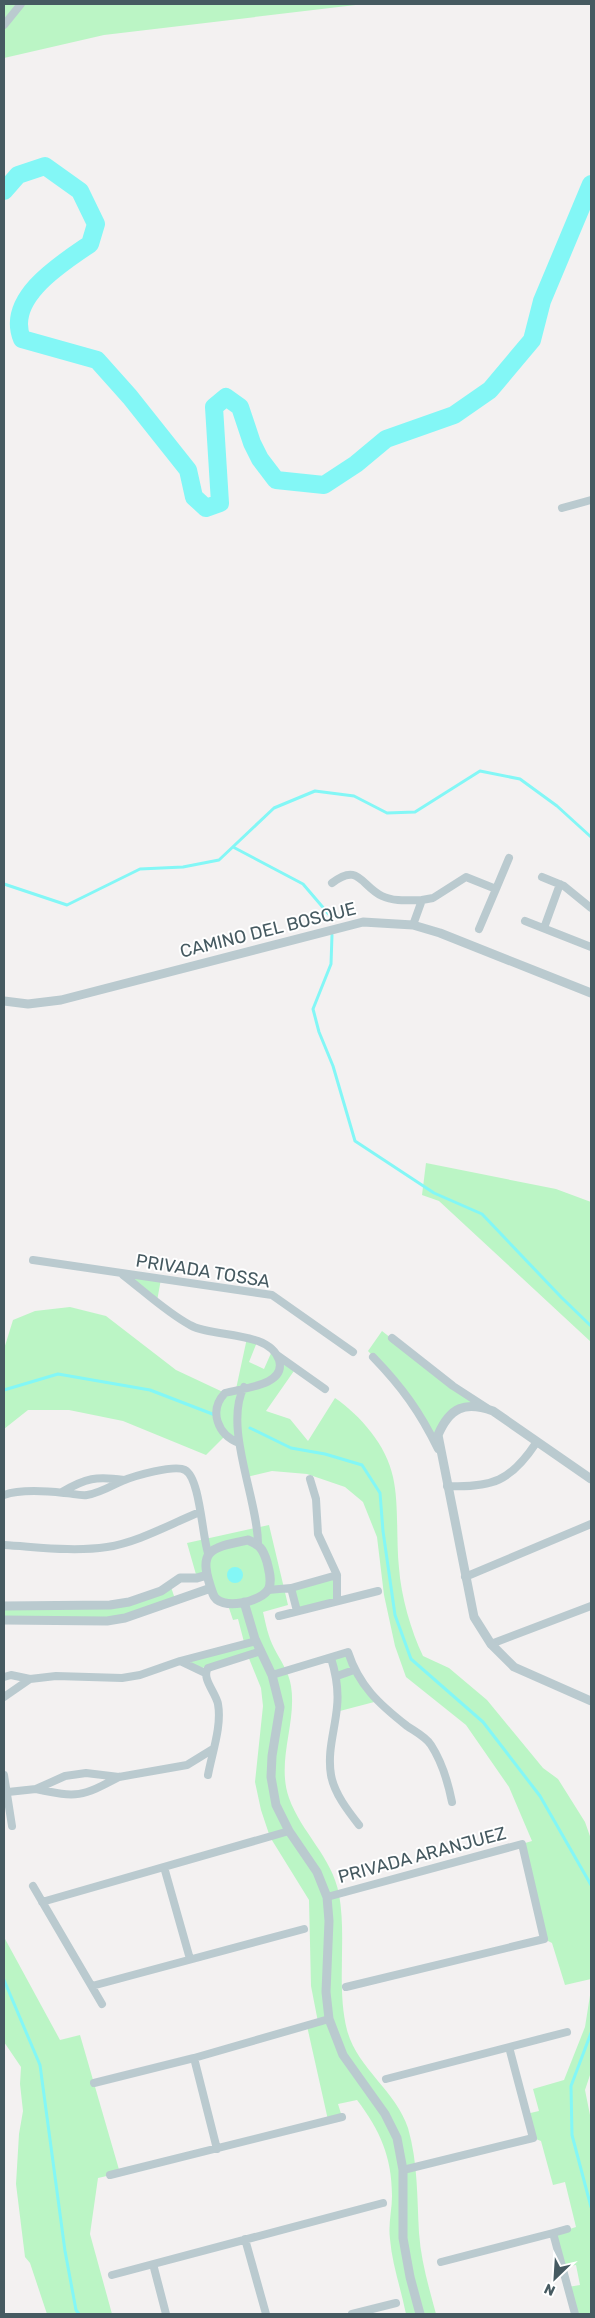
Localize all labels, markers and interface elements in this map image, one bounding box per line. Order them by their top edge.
street label: CAMINO DEL BOSQUE [178,897,358,963]
street label: PRIVADA TOSSA [134,1250,272,1292]
street label: PRIVADA ARANJUEZ [336,1822,509,1888]
north arrow [530,2253,580,2303]
text: N [542,2279,558,2299]

